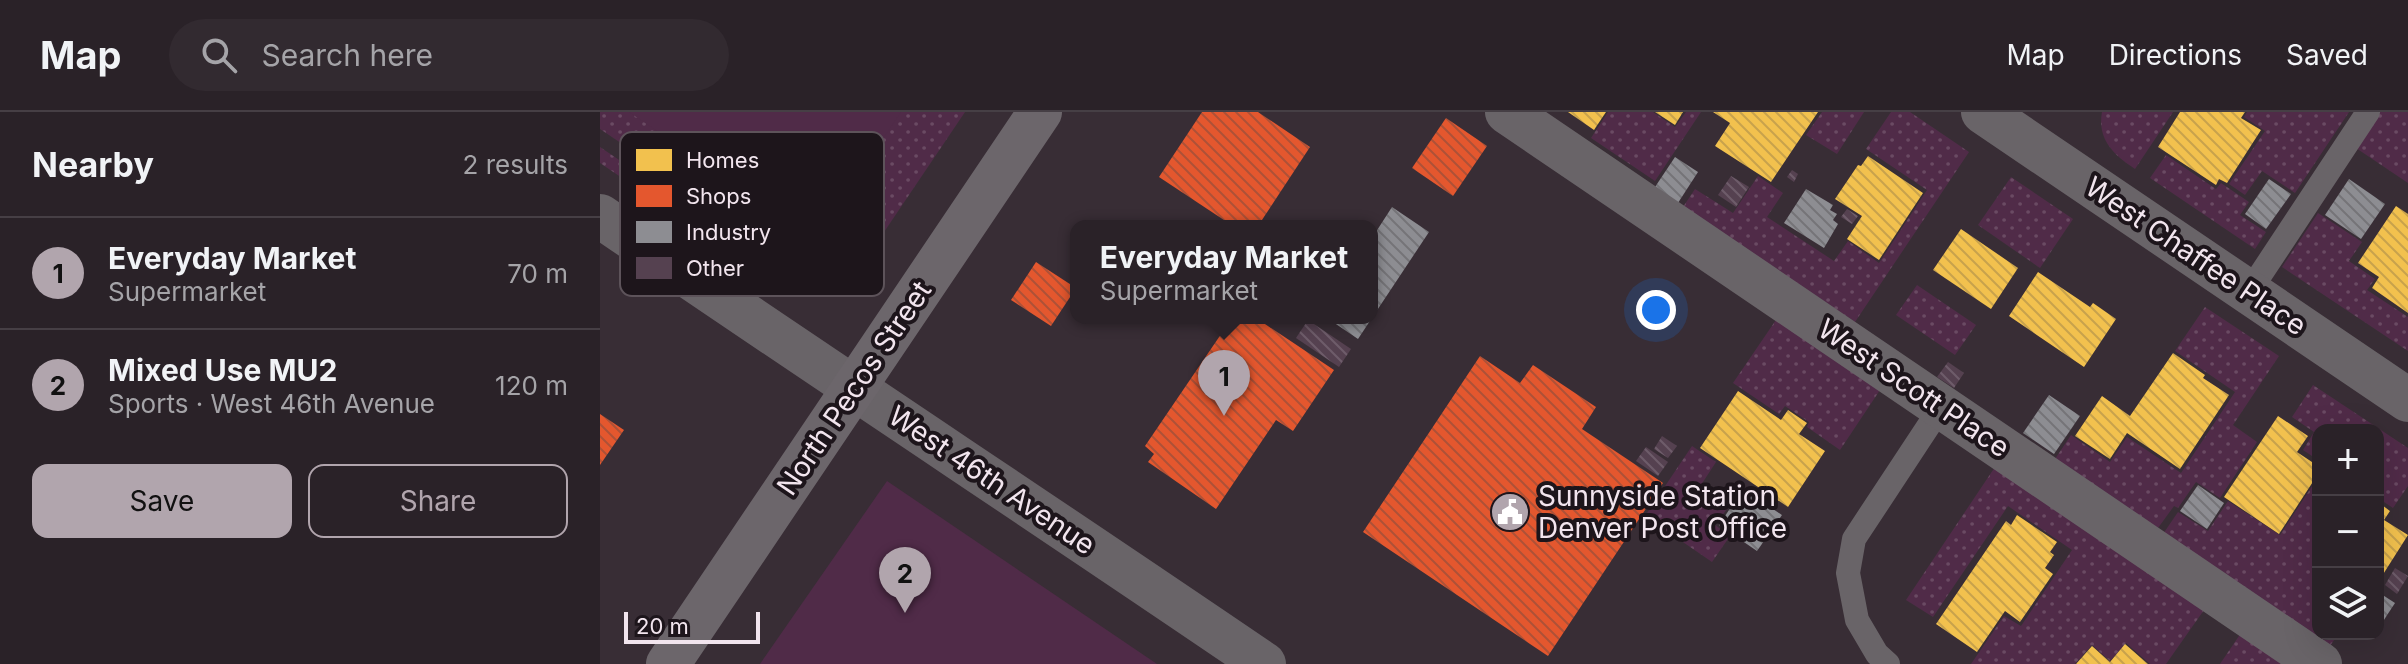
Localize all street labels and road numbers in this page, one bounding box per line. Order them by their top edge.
street label: West Chaffee Place [2079,169,2313,343]
street label: North Pecos Street [770,274,938,502]
street label: West Scott Place [1812,311,2016,465]
street label: West 46th Avenue [882,398,1102,562]

